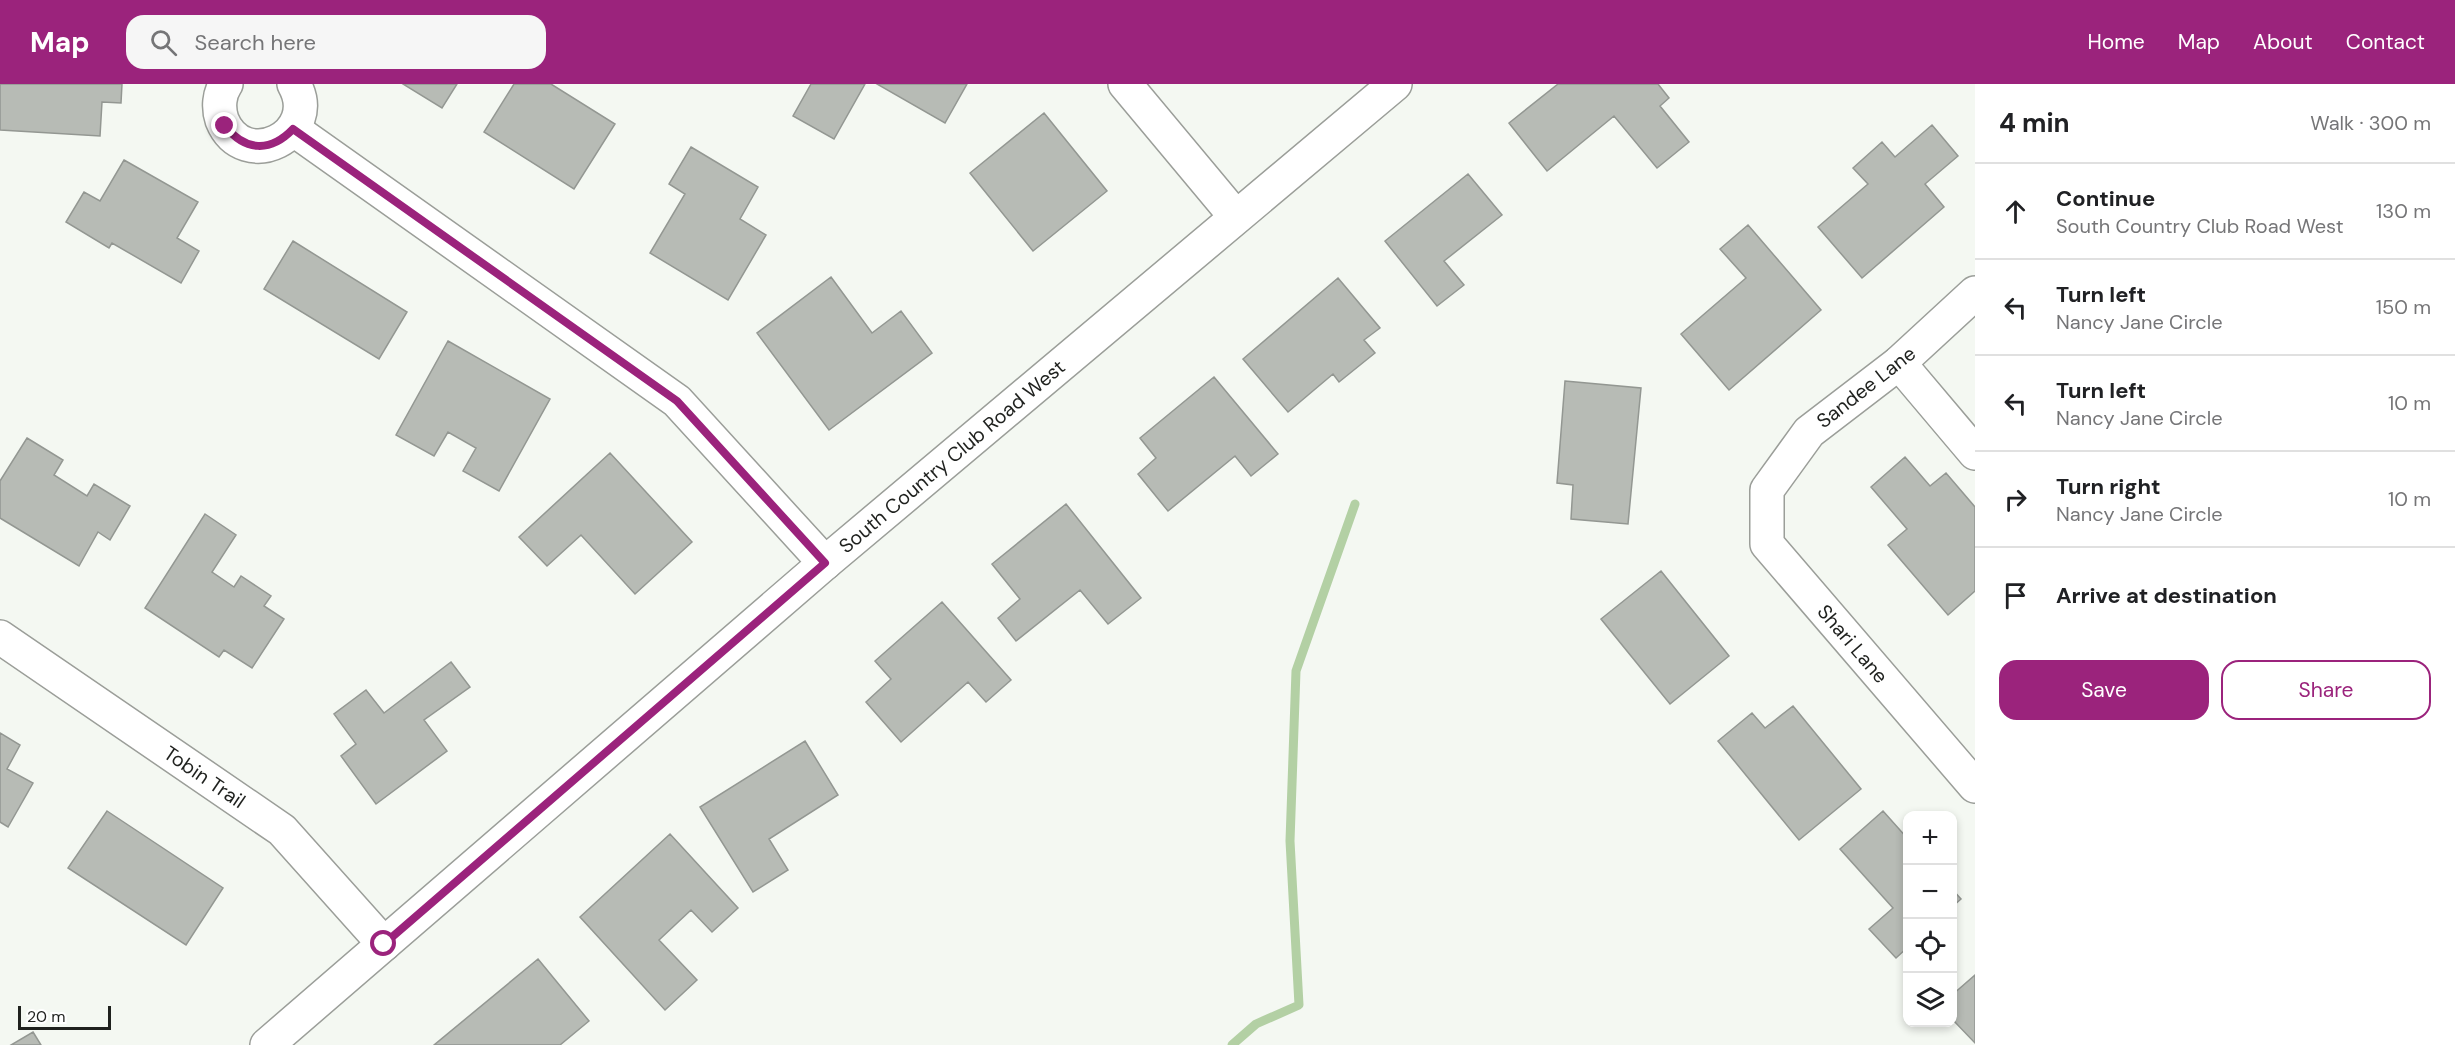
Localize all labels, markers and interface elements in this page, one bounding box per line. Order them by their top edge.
search box [126,15,546,69]
text: Map [30,24,90,61]
icon: search [147,26,180,59]
text: Search here [195,28,316,57]
text: Home [2087,28,2145,56]
text: Map [2178,28,2220,56]
text: About [2253,28,2313,56]
text: Contact [2346,28,2425,56]
text: 4 min [1999,106,2070,140]
text: Walk · 300 m [2310,110,2431,136]
route end [211,112,237,138]
text: Continue [2056,184,2155,213]
icon: ahead [1999,195,2032,228]
text: 130 m [2376,198,2431,224]
text: South Country Club Road West [2056,213,2344,239]
text: Turn left [2056,280,2146,309]
icon: left [1999,291,2032,324]
text: 150 m [2376,294,2431,320]
text: Nancy Jane Circle [2056,309,2223,335]
street label: Sandee Lane [1811,340,1921,434]
street label: South Country Club Road West [833,354,1070,559]
text: Turn left [2056,376,2146,405]
icon: left [1999,387,2032,420]
text: 10 m [2388,390,2431,416]
text: Nancy Jane Circle [2056,405,2223,431]
text: Turn right [2056,472,2161,501]
icon: right [1999,483,2032,516]
text: 10 m [2388,486,2431,512]
text: Nancy Jane Circle [2056,501,2223,527]
icon: arrive [1999,579,2032,612]
text: Arrive at destination [2056,581,2277,610]
street label: Shari Lane [1812,599,1894,689]
button: Save [1999,660,2209,720]
button: Share [2221,660,2431,720]
street label: Tobin Trail [159,740,250,814]
map controls [1903,811,1957,1027]
button: + [1903,811,1957,865]
button: − [1903,865,1957,919]
button: locate [1903,919,1957,973]
route start [370,930,396,956]
button: layers [1903,973,1957,1027]
scale bar [18,1003,111,1030]
text: 20 m [27,1006,66,1027]

